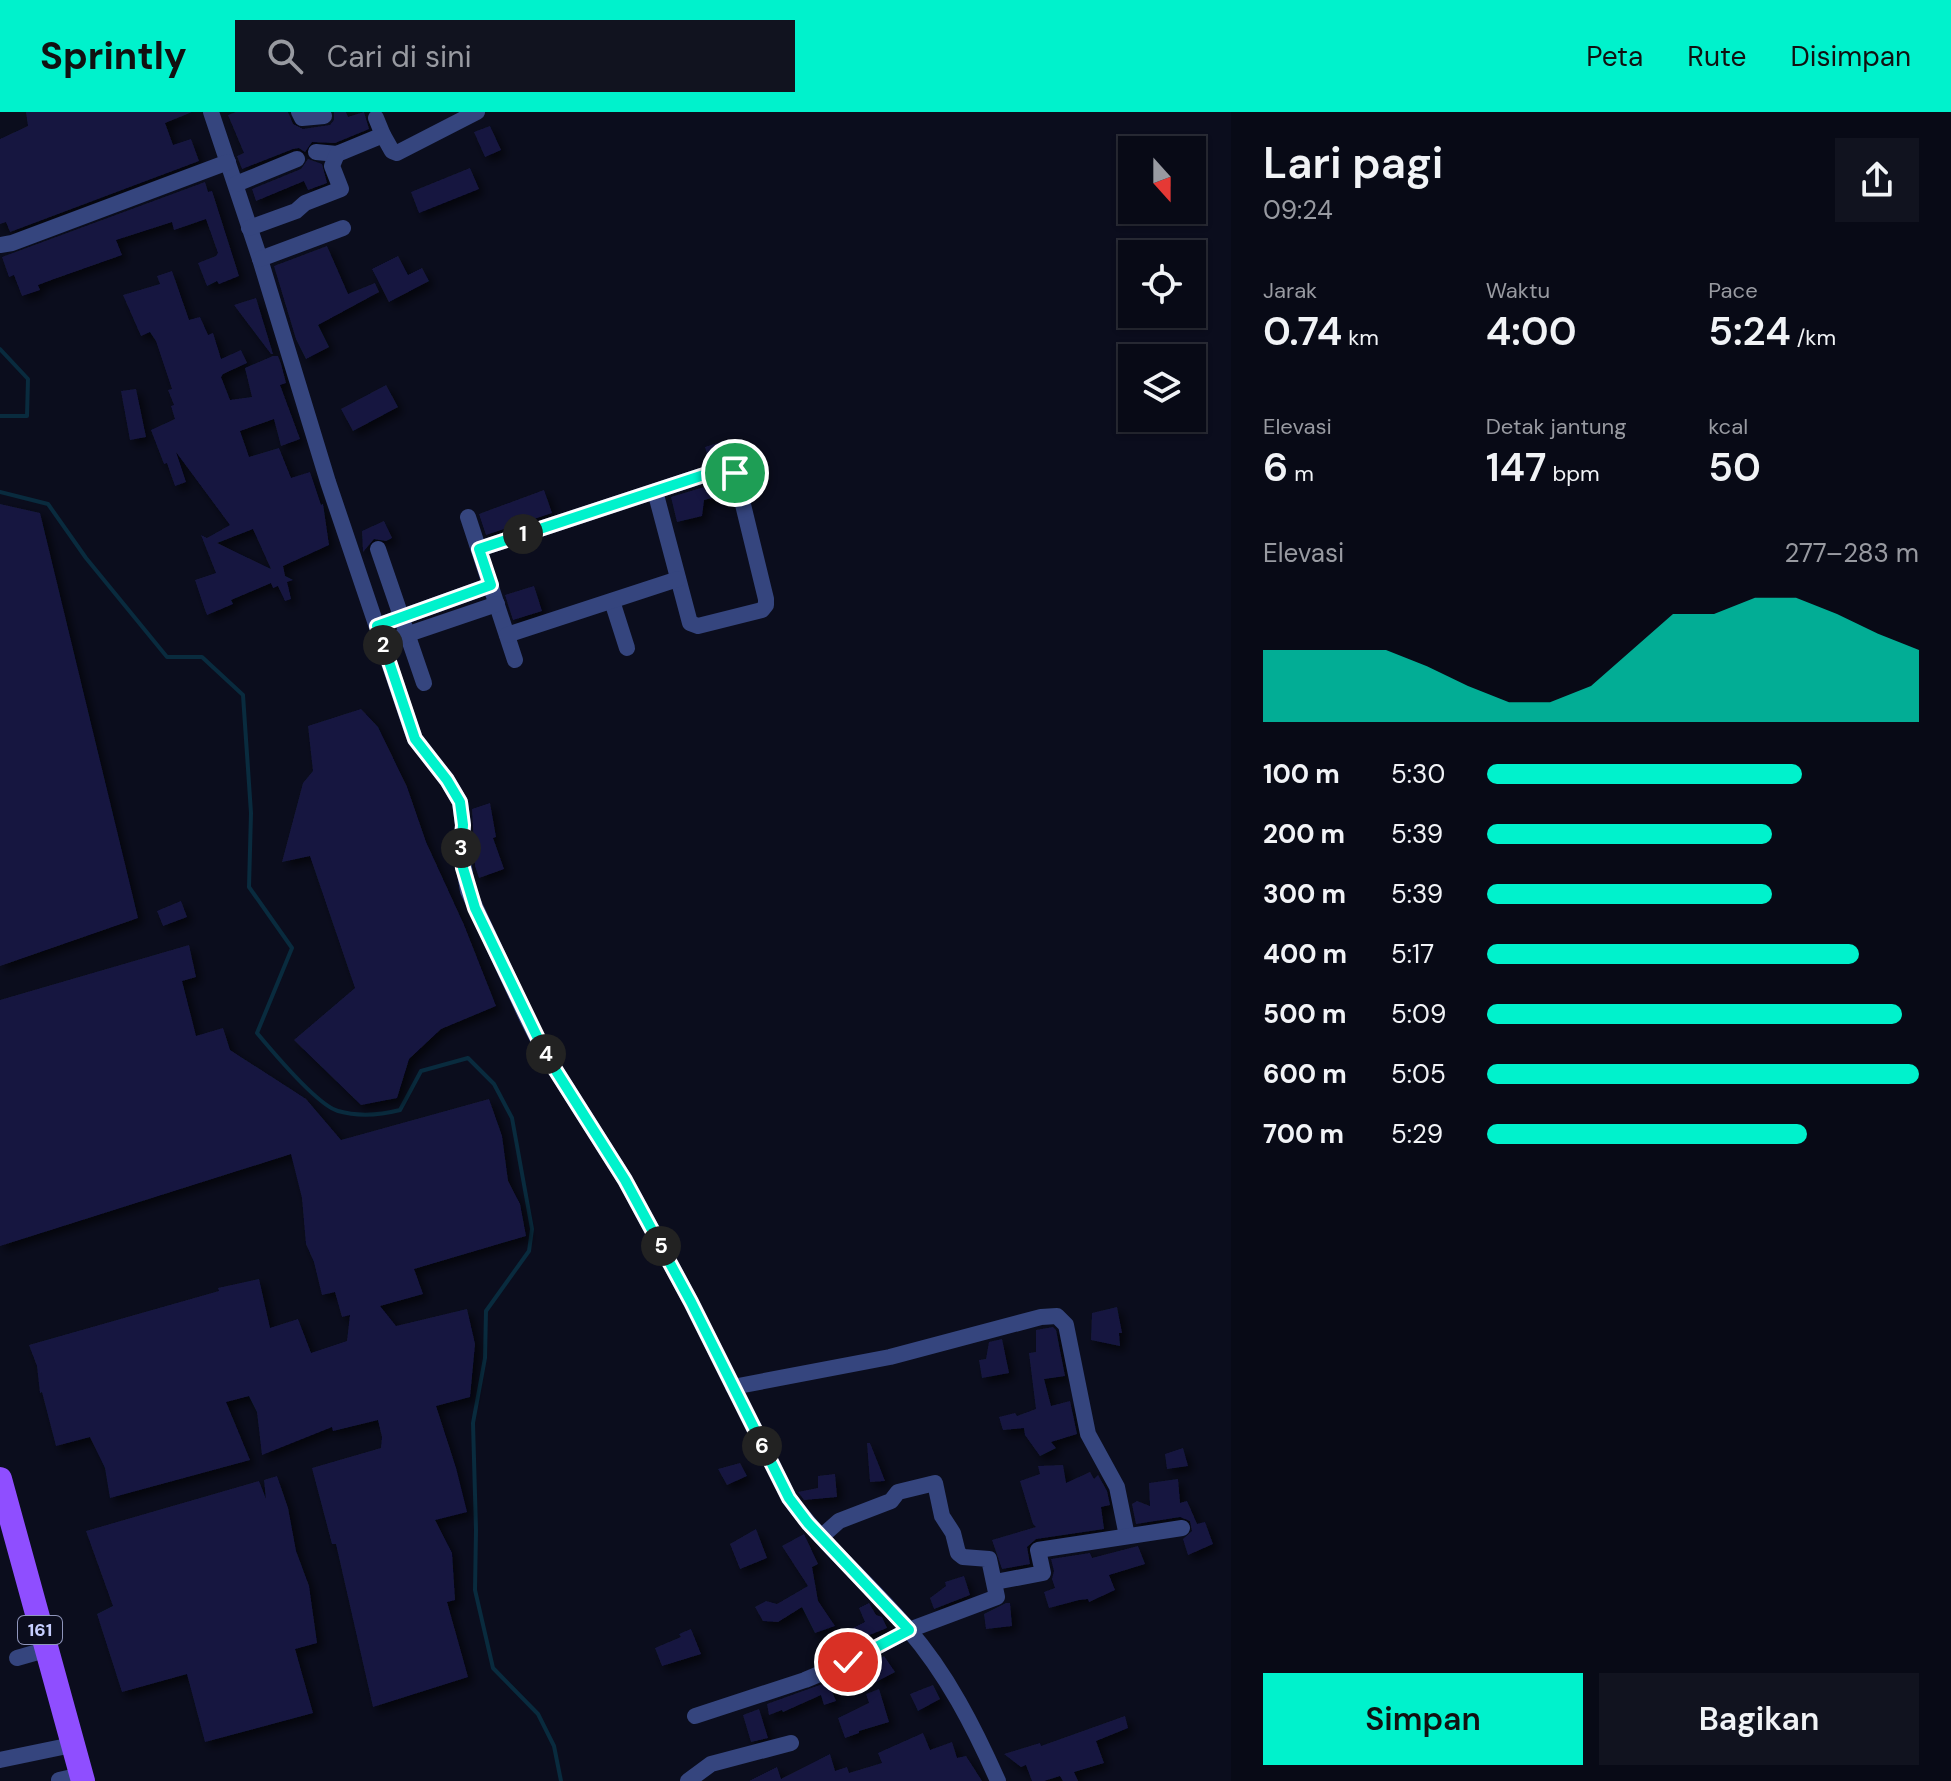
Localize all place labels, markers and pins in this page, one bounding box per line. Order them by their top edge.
pin [701,439,769,507]
pin: 1 [503,514,543,554]
pin: 2 [363,625,403,665]
pin: 3 [441,828,481,868]
pin: 4 [526,1034,566,1074]
pin: 5 [641,1226,681,1266]
pin: 6 [742,1426,782,1466]
pin [814,1628,882,1696]

